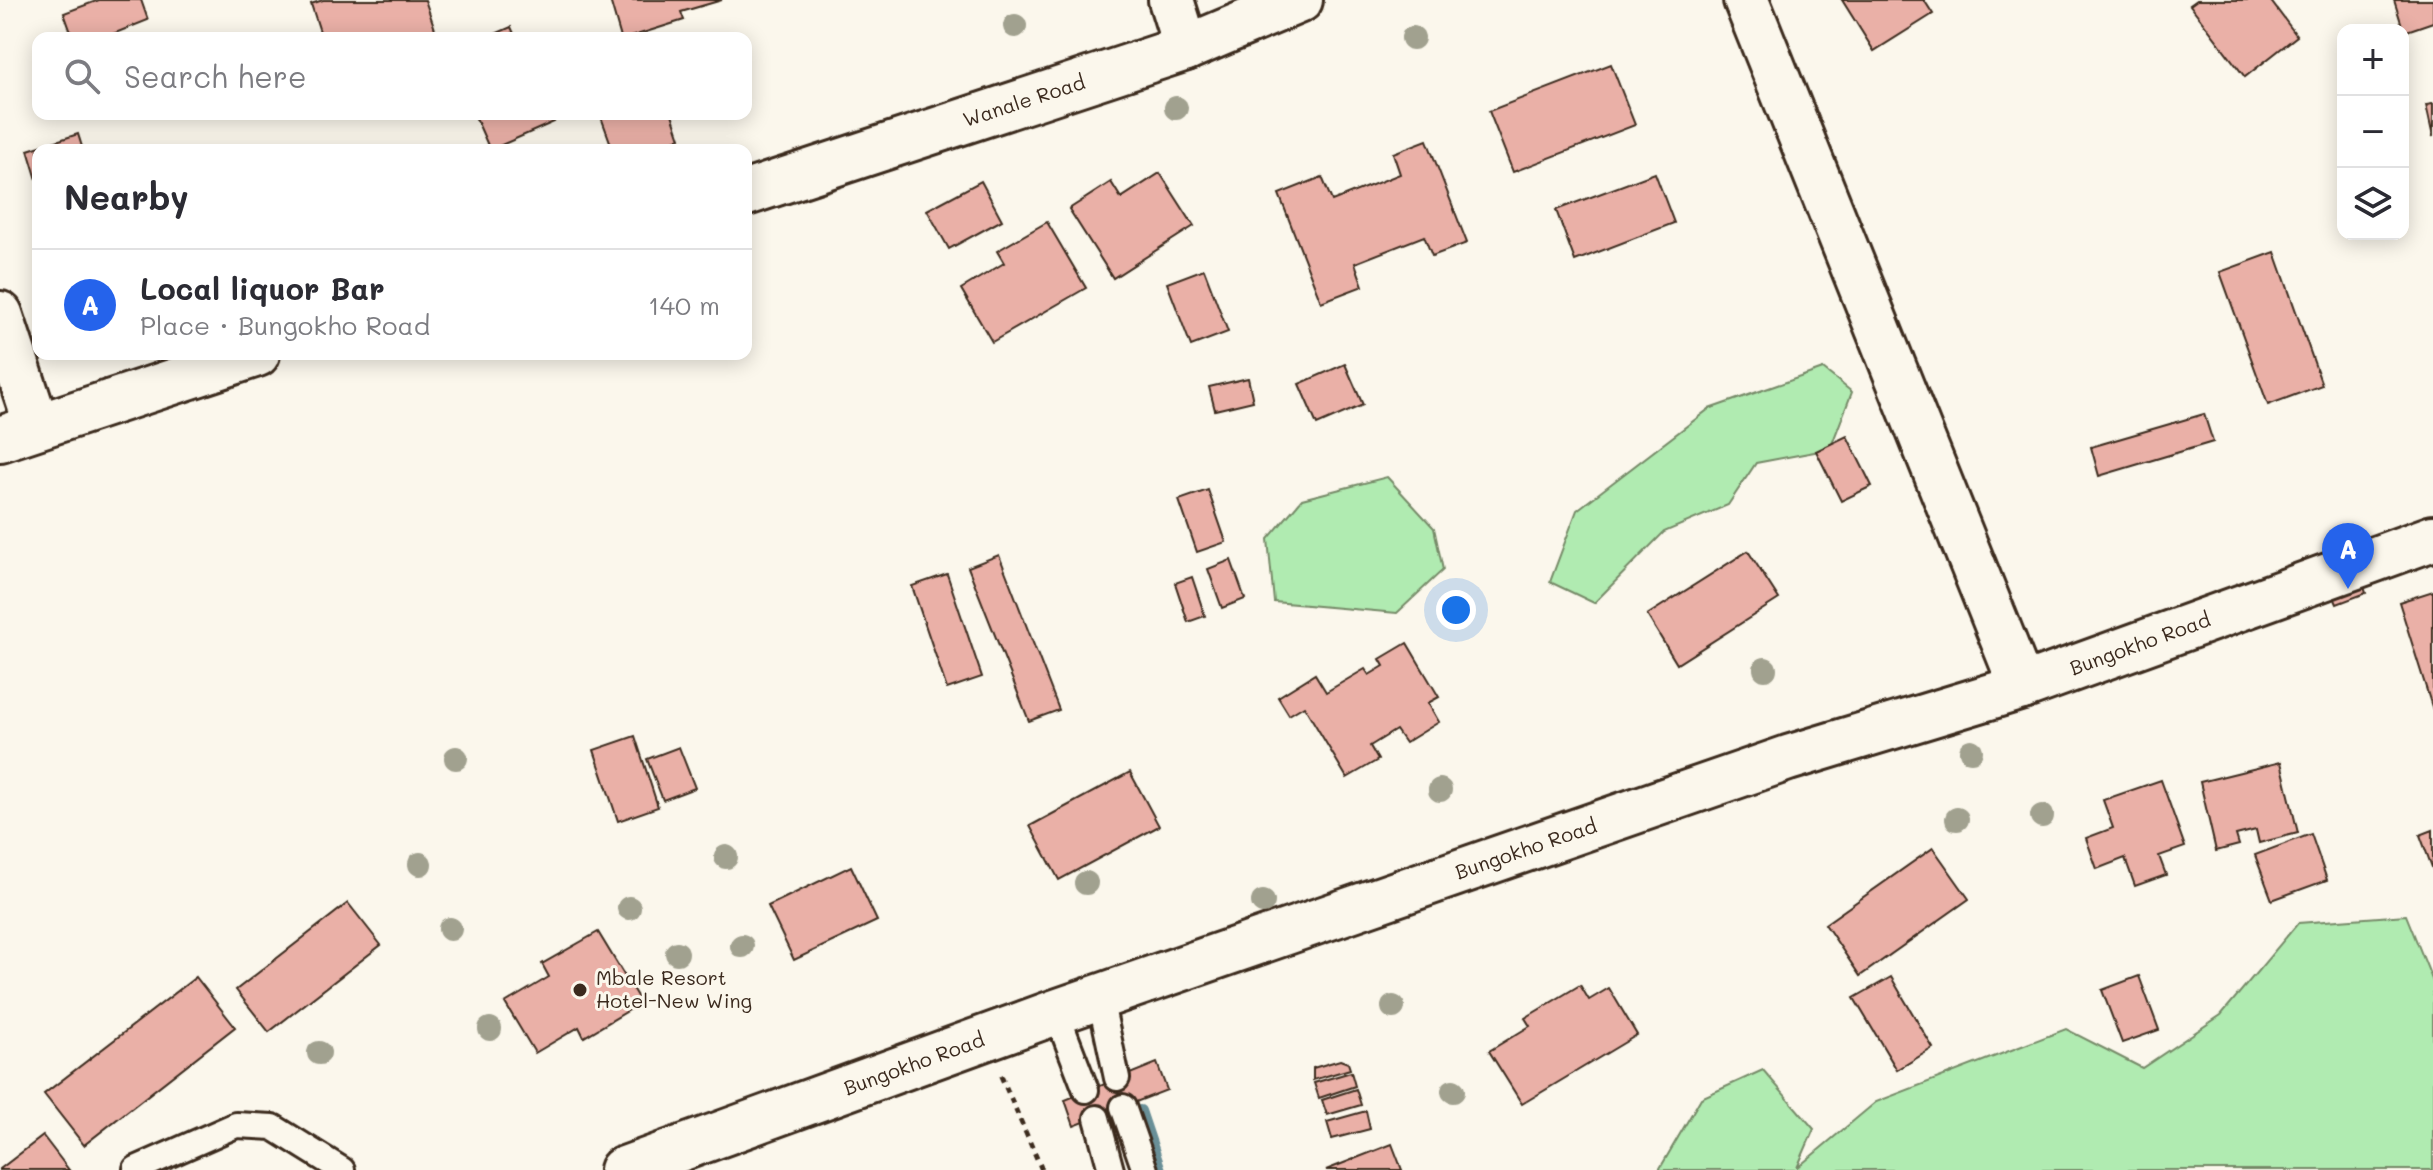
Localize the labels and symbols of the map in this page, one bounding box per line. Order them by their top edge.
street label: Wanale Road [959,68,1088,132]
pin: A [2322,523,2374,589]
your location [1436,590,1476,630]
street label: Bungokho Road [2066,606,2214,681]
street label: Bungokho Road [1452,812,1600,884]
place label: Mbale Resort Hotel-New Wing [596,964,752,1013]
marker: Mbale Resort Hotel-New Wing [571,981,589,999]
street label: Bungokho Road [840,1026,988,1101]

